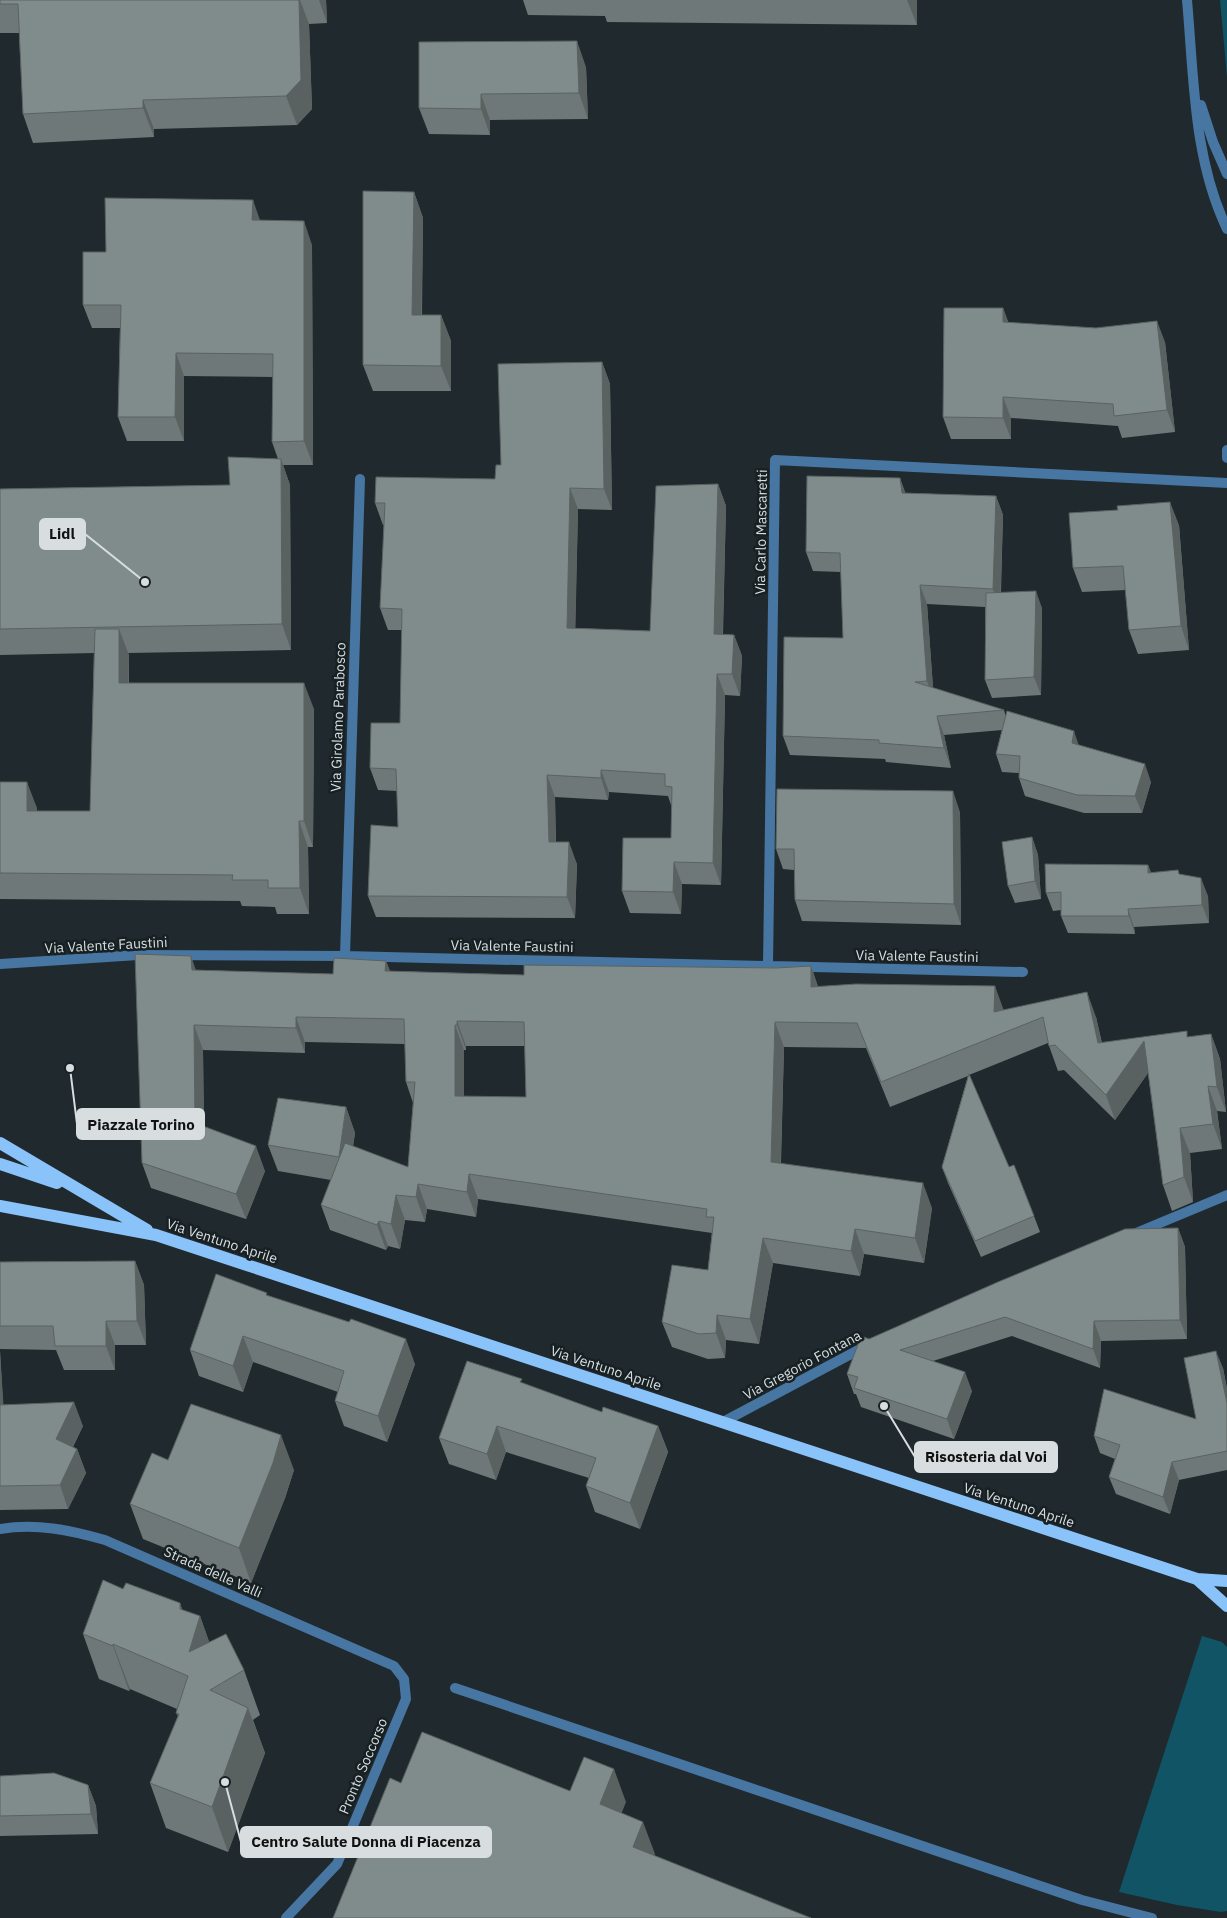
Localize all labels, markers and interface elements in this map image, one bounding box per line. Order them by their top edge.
street label: Via Carlo Mascaretti [751,469,771,595]
callout: Lidl [40,519,85,549]
text: Lidl [49,524,75,543]
street label: Via Girolamo Parabosco [326,642,350,792]
street label: Via Valente Faustini [44,933,168,957]
street label: Via Valente Faustini [450,936,574,956]
street label: Via Valente Faustini [855,946,979,966]
callout: Piazzale Torino [77,1109,204,1139]
text: Piazzale Torino [87,1115,195,1134]
street label: Via Ventuno Aprile [164,1215,280,1268]
street label: Via Gregorio Fontana [740,1326,865,1404]
street label: Via Ventuno Aprile [548,1342,664,1395]
callout: Risosteria dal Voi [915,1442,1057,1472]
text: Risosteria dal Voi [925,1447,1047,1466]
street label: Via Ventuno Aprile [961,1479,1077,1532]
street label: Strada delle Valli [161,1542,265,1602]
street label: Pronto Soccorso [335,1715,391,1817]
callout: Centro Salute Donna di Piacenza [241,1827,491,1857]
text: Centro Salute Donna di Piacenza [251,1832,481,1851]

